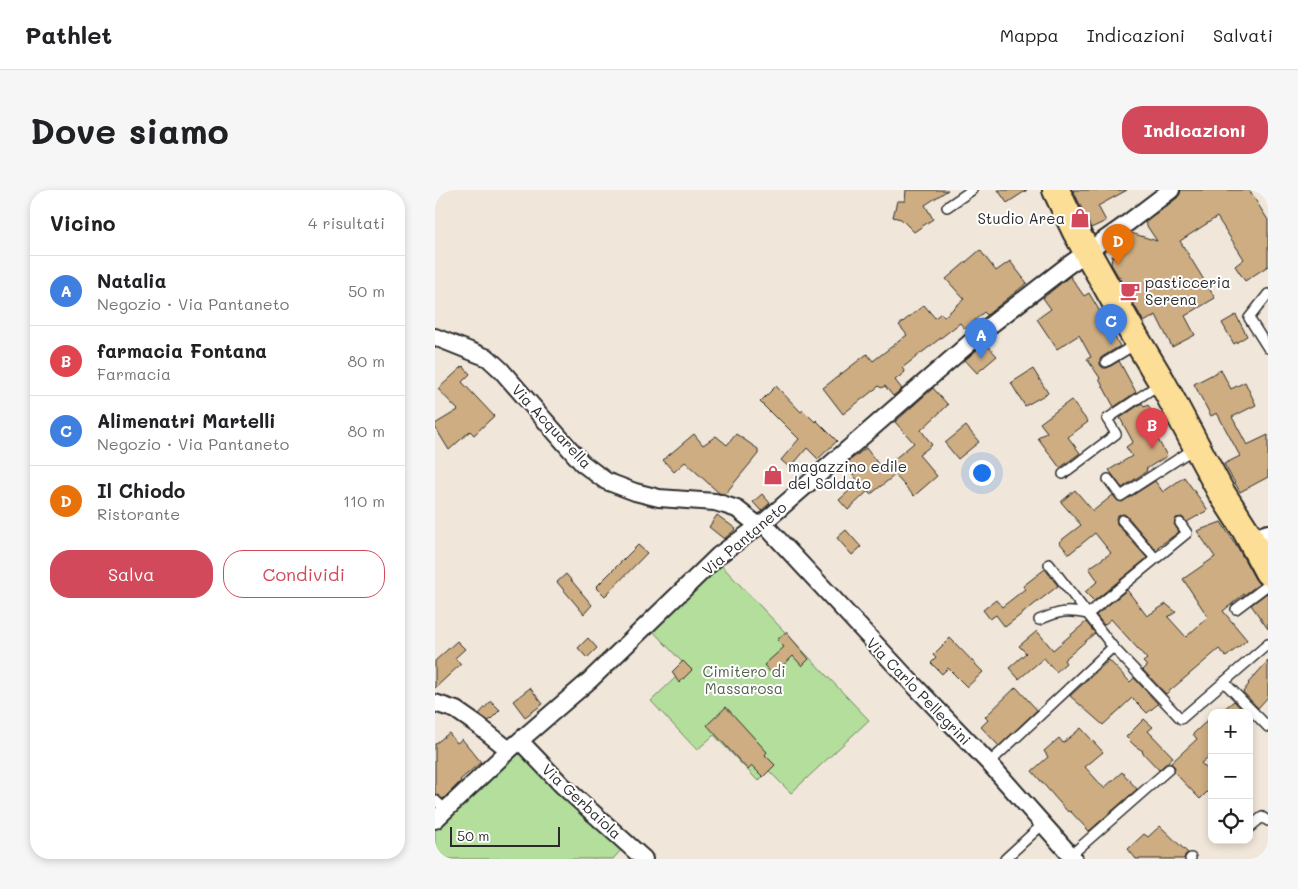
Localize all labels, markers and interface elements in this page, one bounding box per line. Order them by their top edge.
text: Pathlet [25,19,112,50]
text: Mappa [1000,23,1059,47]
text: Indicazioni [1087,23,1185,47]
text: Salvati [1213,23,1273,47]
button: Indicazioni [1122,106,1268,154]
text: Dove siamo [30,107,229,153]
shop icon: Studio Area [1069,207,1091,229]
place label: Studio Area [977,208,1065,228]
text: Vicino [50,209,115,236]
text: 4 risultati [308,212,385,233]
pin: D [1102,224,1134,265]
text: Natalia [97,268,166,293]
place label: pasticceria Serena [1145,272,1230,309]
text: A [60,280,72,301]
text: 50 m [348,280,385,301]
cafe icon: pasticceria Serena [1119,280,1141,302]
text: Negozio · Via Pantaneto [97,293,289,314]
pin: C [1095,304,1127,345]
pin: A [965,318,997,359]
text: farmacia Fontana [97,338,267,363]
text: B [61,350,71,371]
text: 80 m [348,350,385,371]
text: Farmacia [97,363,171,384]
street label: Via Acquarella [508,380,596,472]
text: Alimenatri Martelli [97,408,276,433]
pin: B [1136,408,1168,449]
text: C [60,420,72,441]
text: 80 m [348,420,385,441]
text: Negozio · Via Pantaneto [97,433,289,454]
place label: magazzino edile del Soldato [788,456,907,493]
your location [969,460,995,486]
shop icon: magazzino edile del Soldato [762,464,784,486]
text: Il Chiodo [97,478,185,503]
text: D [60,490,72,511]
text: 110 m [343,490,385,511]
street label: Via Pantaneto [698,497,790,579]
text: Ristorante [97,503,180,524]
button: Salva [50,550,213,598]
button: Condividi [223,550,385,598]
street label: Via Carlo Pellegrini [862,633,976,749]
park label: Cimitero di Massarosa [702,661,786,698]
map controls [1208,709,1253,844]
button: + [1208,709,1253,754]
button: − [1208,754,1253,799]
street label: Via Gerbaiola [538,759,626,843]
button: locate [1208,799,1253,844]
scale bar [450,824,560,847]
text: 50 m [457,826,489,845]

